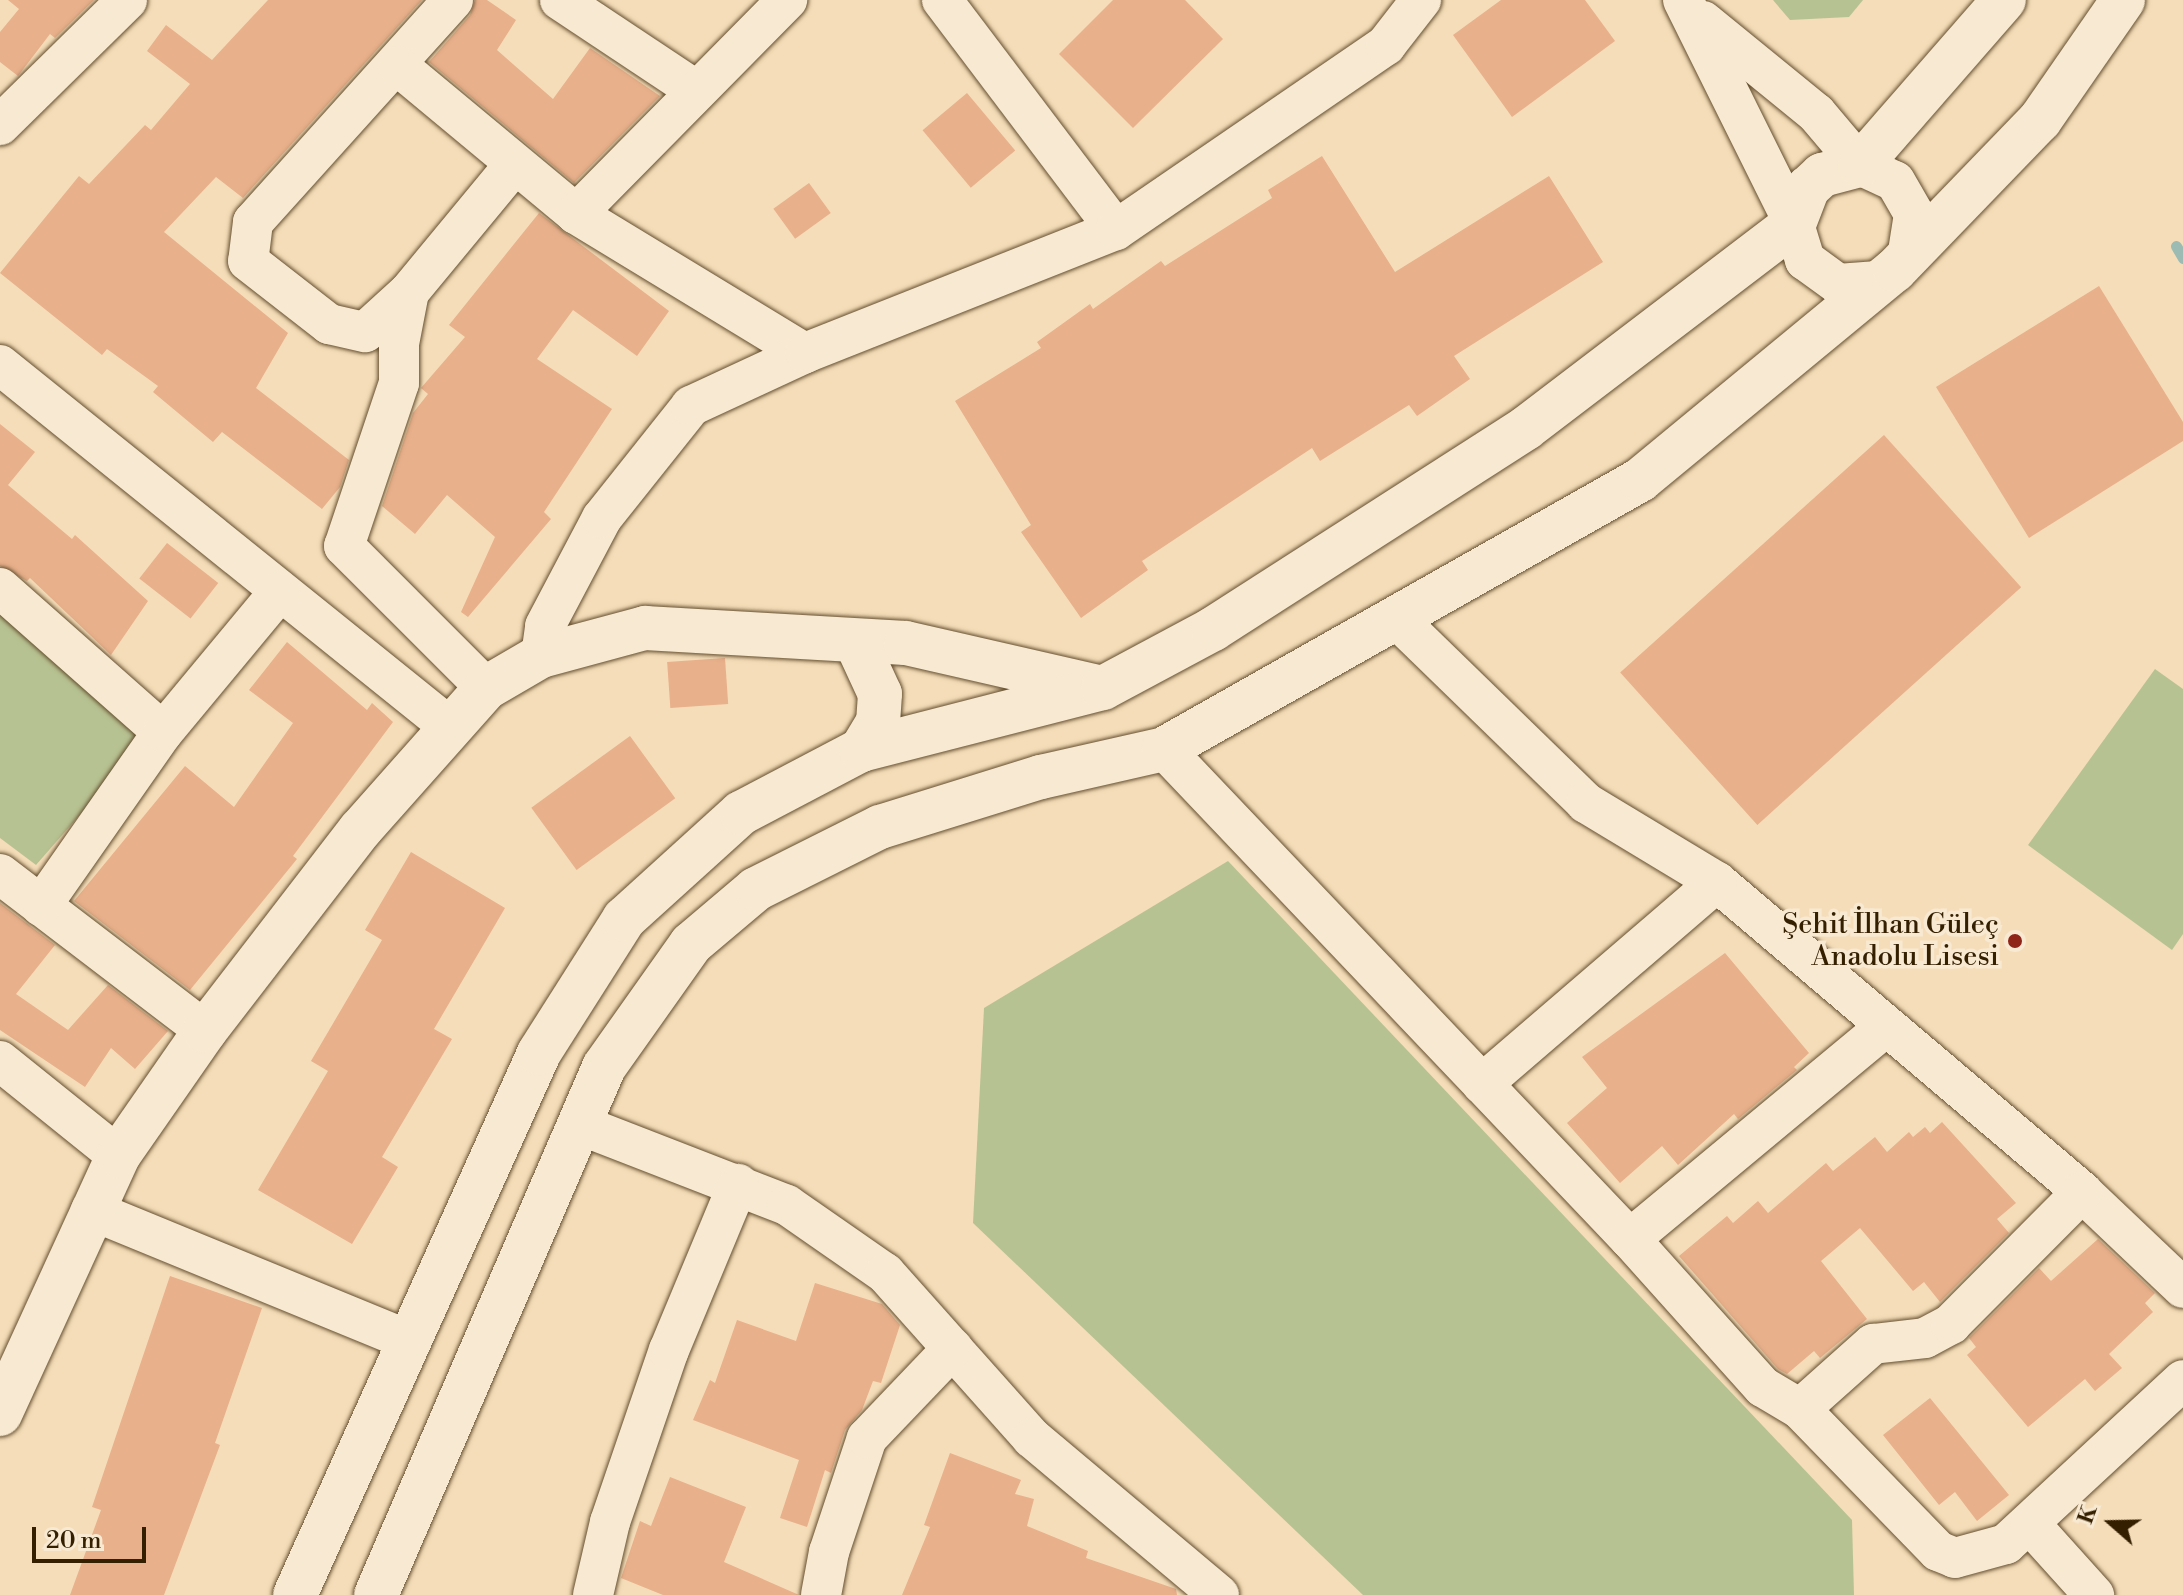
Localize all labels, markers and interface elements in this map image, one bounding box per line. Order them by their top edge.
place label: Şehit İlhan Güleç Anadolu Lisesi [1782,908,1999,974]
marker: Şehit İlhan Güleç Anadolu Lisesi [2006,932,2024,950]
north arrow [2071,1483,2151,1563]
text: K [2072,1502,2104,1528]
scale bar [36,1511,150,1561]
text: 20 m [46,1526,102,1556]

